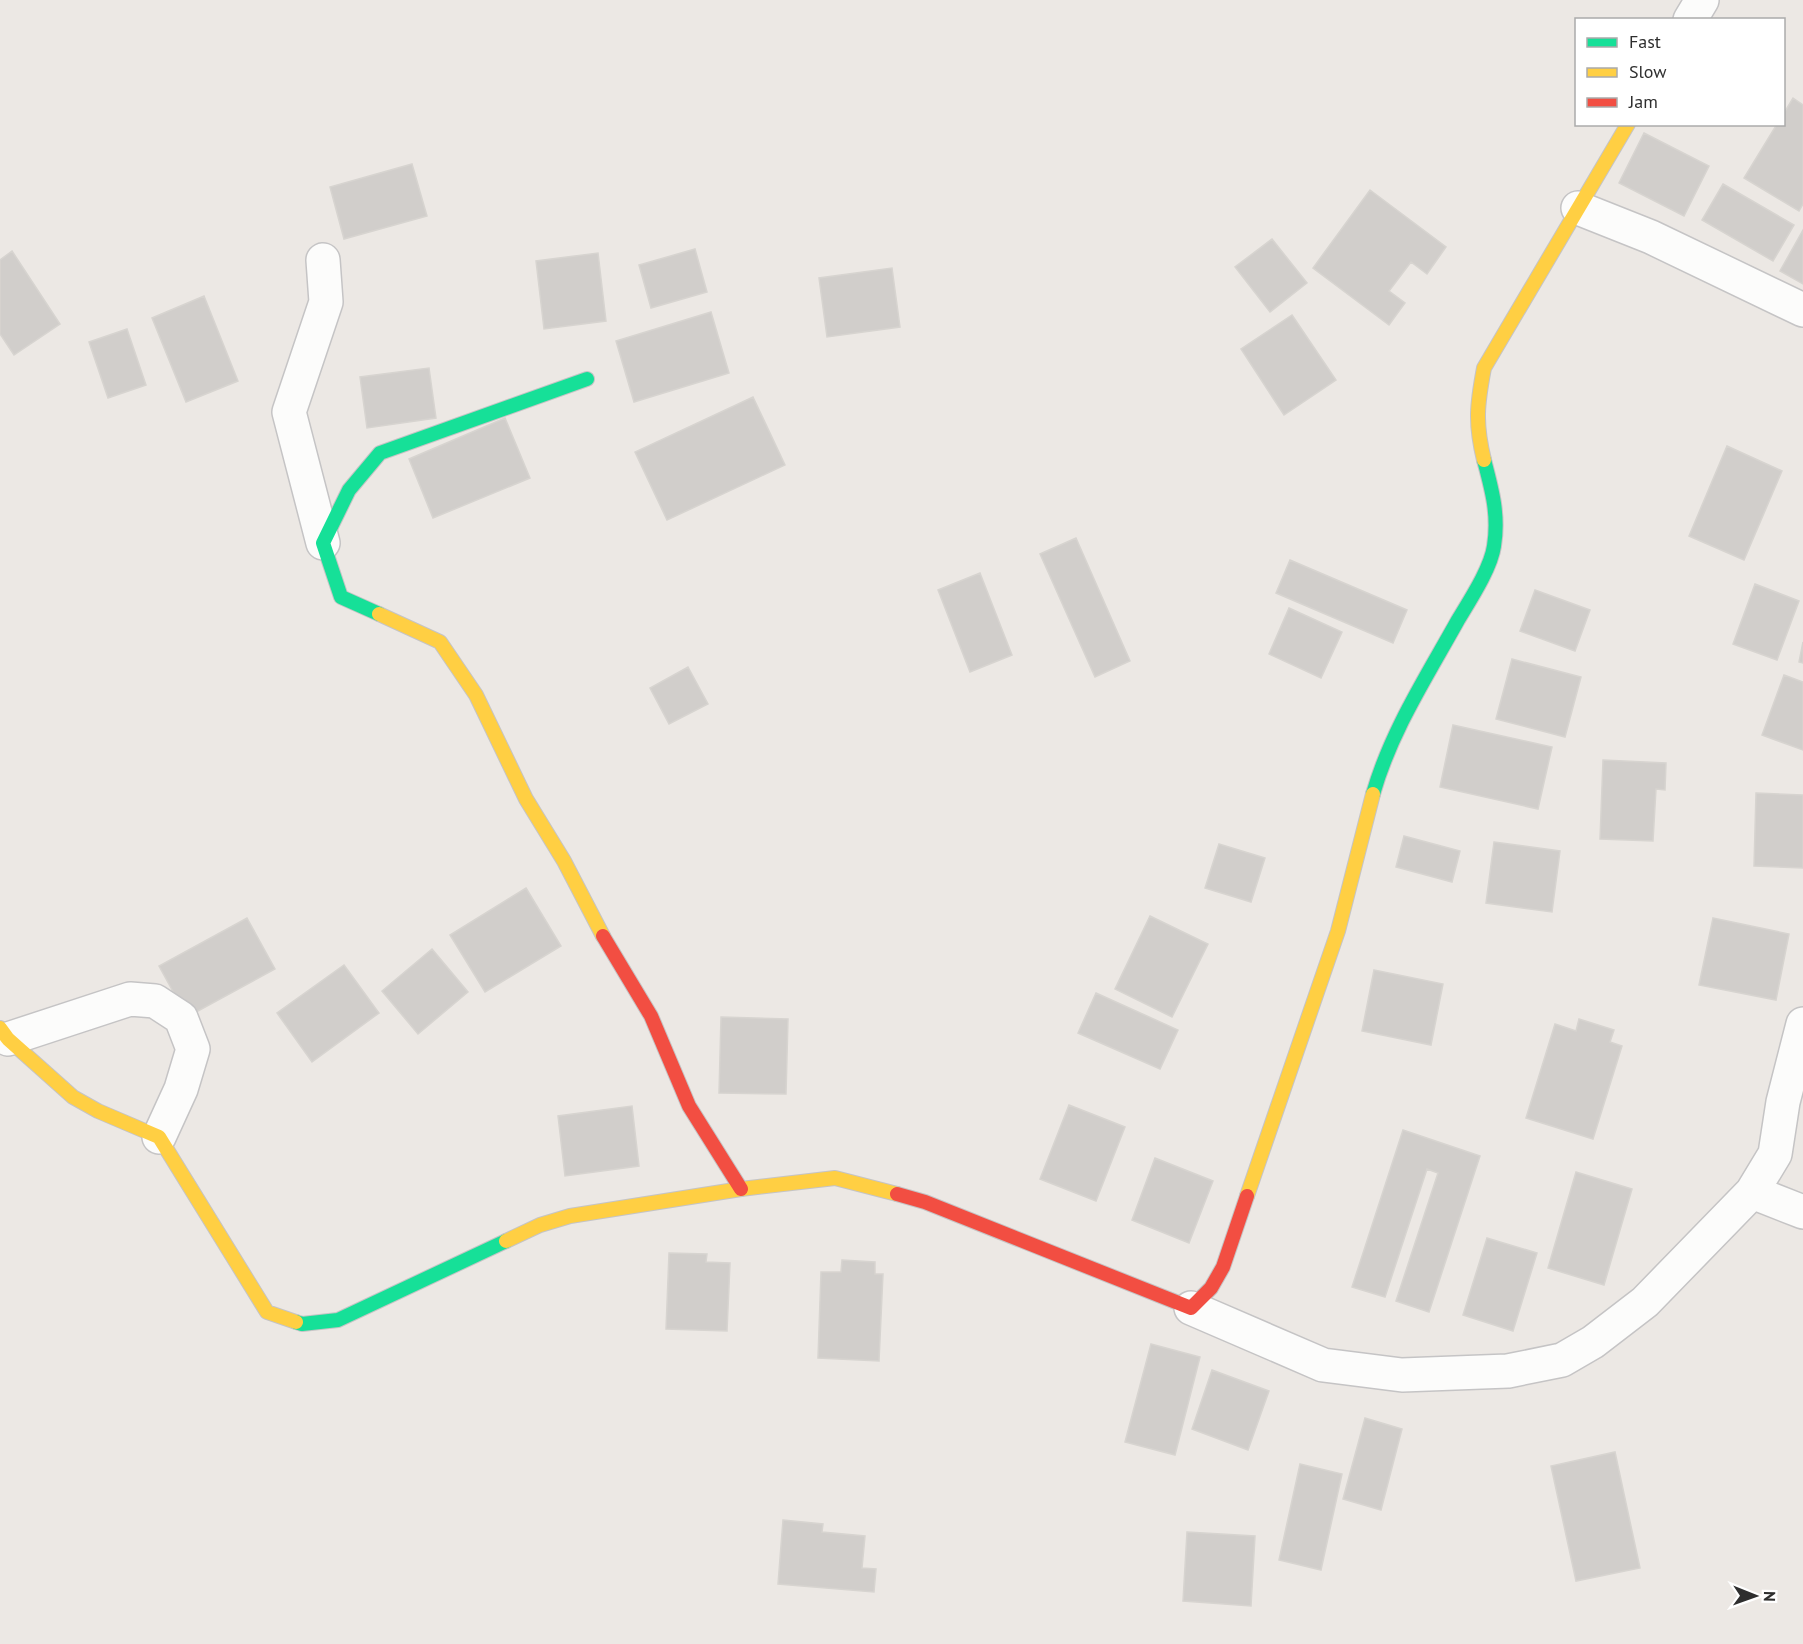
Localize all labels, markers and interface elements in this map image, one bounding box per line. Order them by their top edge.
legend [1575,18,1785,126]
text: Fast [1629,30,1661,53]
text: Slow [1629,60,1667,83]
text: Jam [1628,90,1658,113]
north arrow [1725,1566,1785,1626]
text: N [1760,1591,1780,1602]

